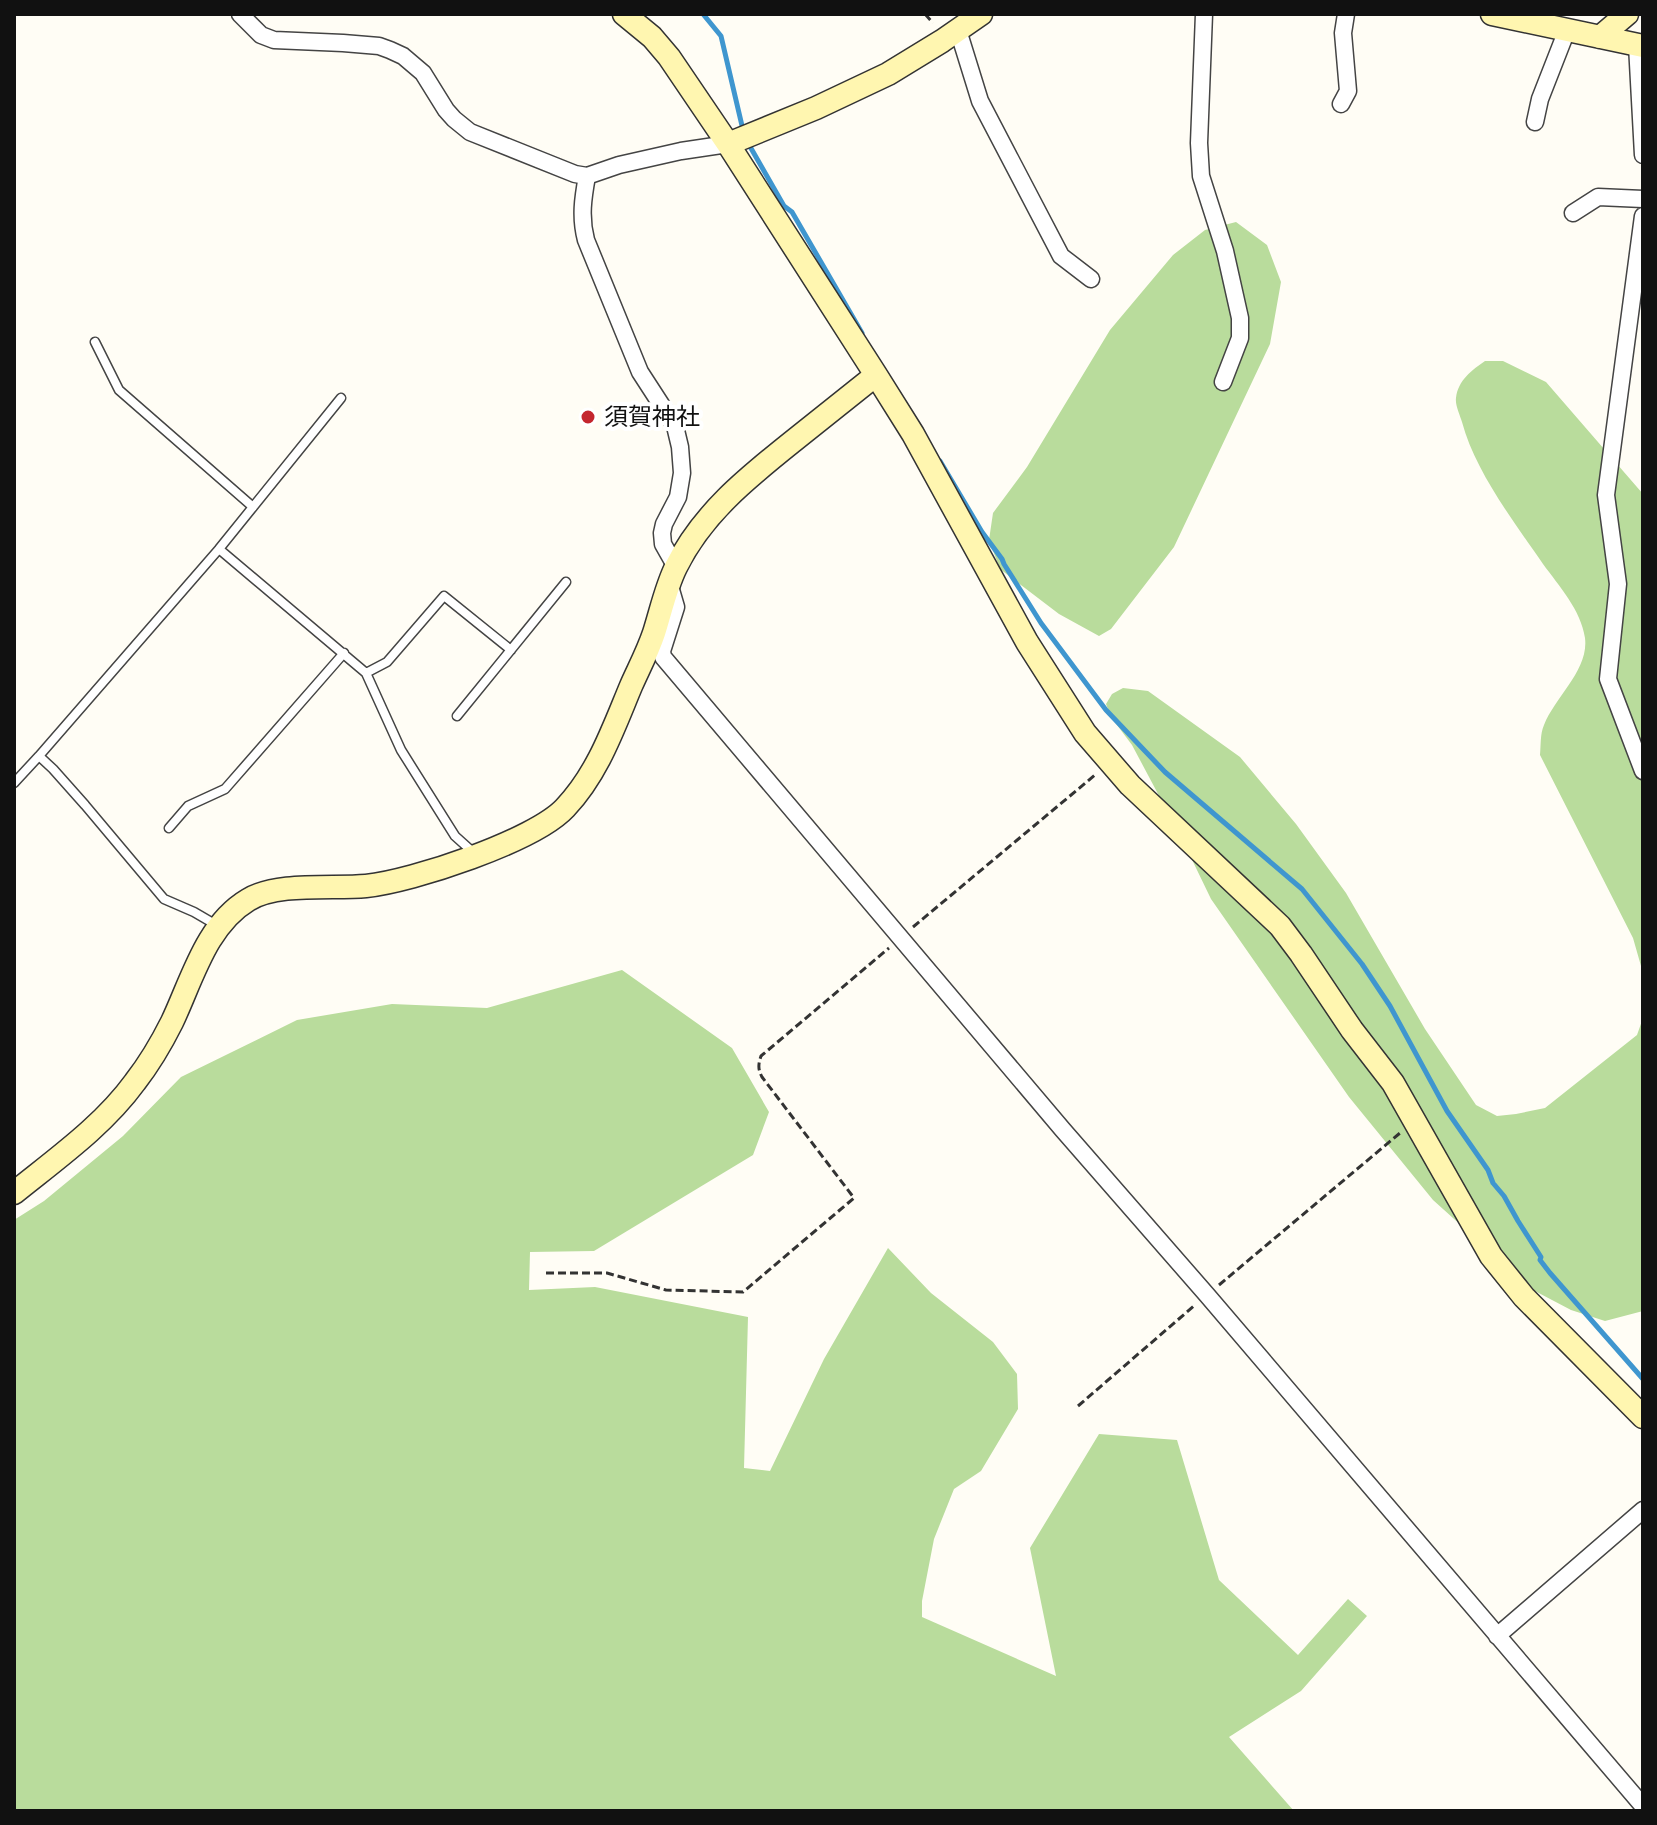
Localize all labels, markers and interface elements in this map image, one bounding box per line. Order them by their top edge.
place label: 須賀神社 [604,403,700,431]
marker: 須賀神社 [579,408,597,426]

